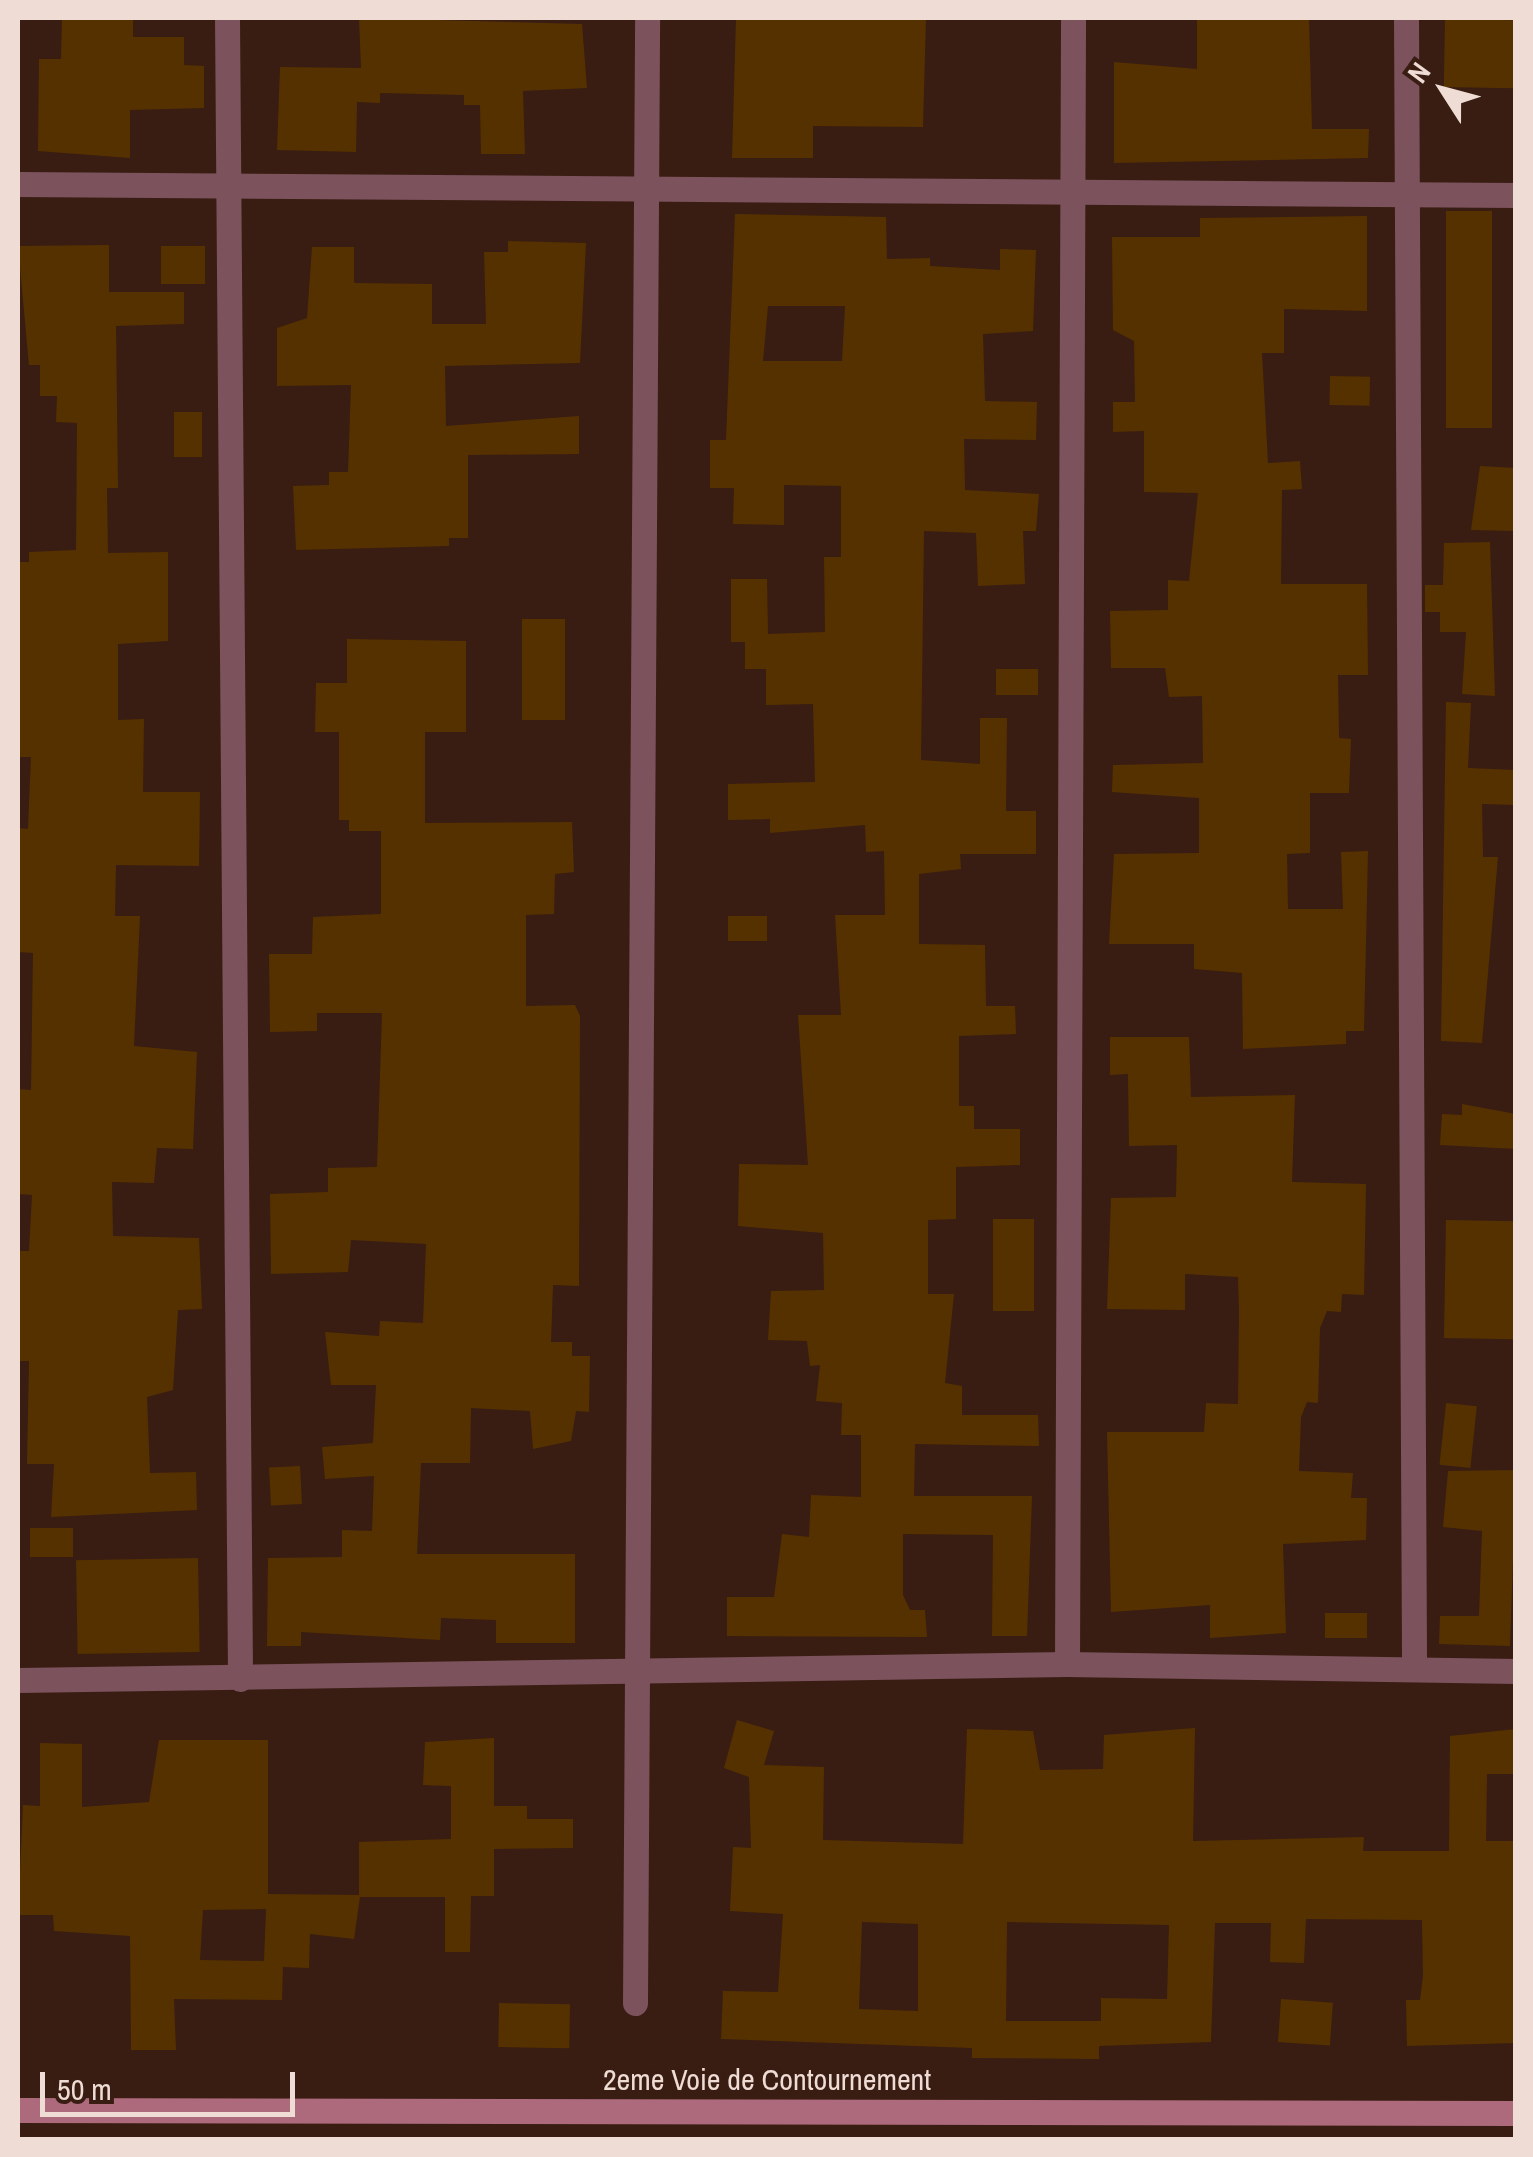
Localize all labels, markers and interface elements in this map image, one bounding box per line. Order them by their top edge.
north arrow [1393,40,1493,140]
text: N [1398,54,1439,90]
scale bar [45,2052,300,2114]
street label: 2eme Voie de Contournement [603,2061,931,2097]
text: 50 m [57,2069,112,2109]

